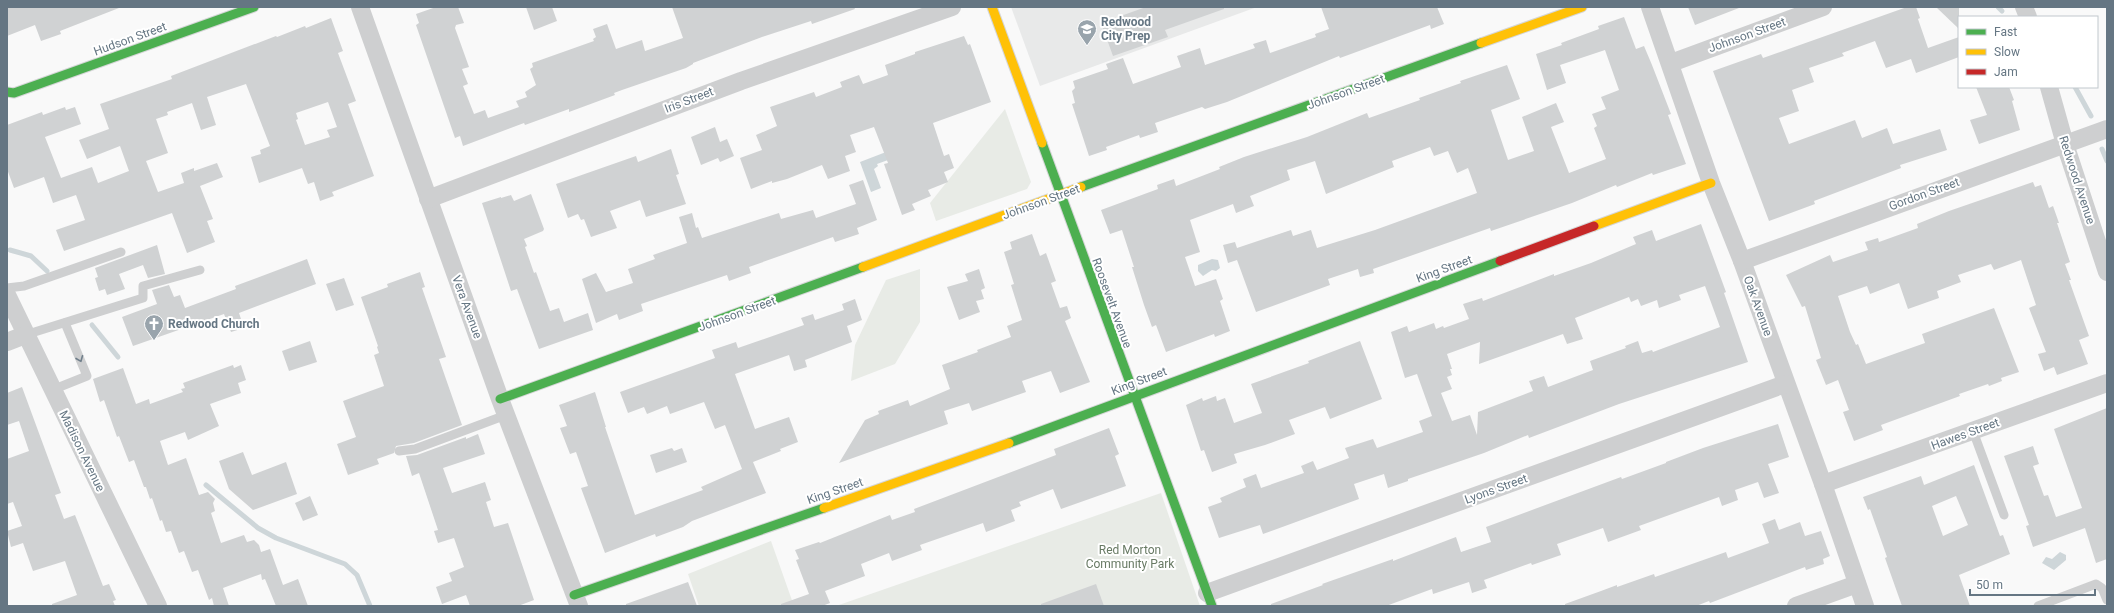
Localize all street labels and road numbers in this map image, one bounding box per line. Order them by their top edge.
street label: Johnson Street [1707,15,1788,55]
street label: Hudson Street [92,19,168,59]
street label: Johnson Street [1306,72,1387,112]
street label: Iris Street [663,84,715,116]
street label: Redwood Avenue [2056,134,2098,226]
street label: Gordon Street [1887,175,1961,213]
street label: Johnson Street [1001,182,1082,222]
street label: King Street [1414,252,1474,286]
street label: Roosevelt Avenue [1089,256,1135,350]
street label: Vera Avenue [449,273,485,341]
street label: Oak Avenue [1741,274,1775,338]
street label: Johnson Street [697,294,778,334]
street label: King Street [1109,364,1169,398]
street label: Madison Avenue [56,408,108,494]
street label: Hawes Street [1929,415,2001,453]
street label: Lyons Street [1463,471,1529,507]
street label: King Street [805,475,865,507]

